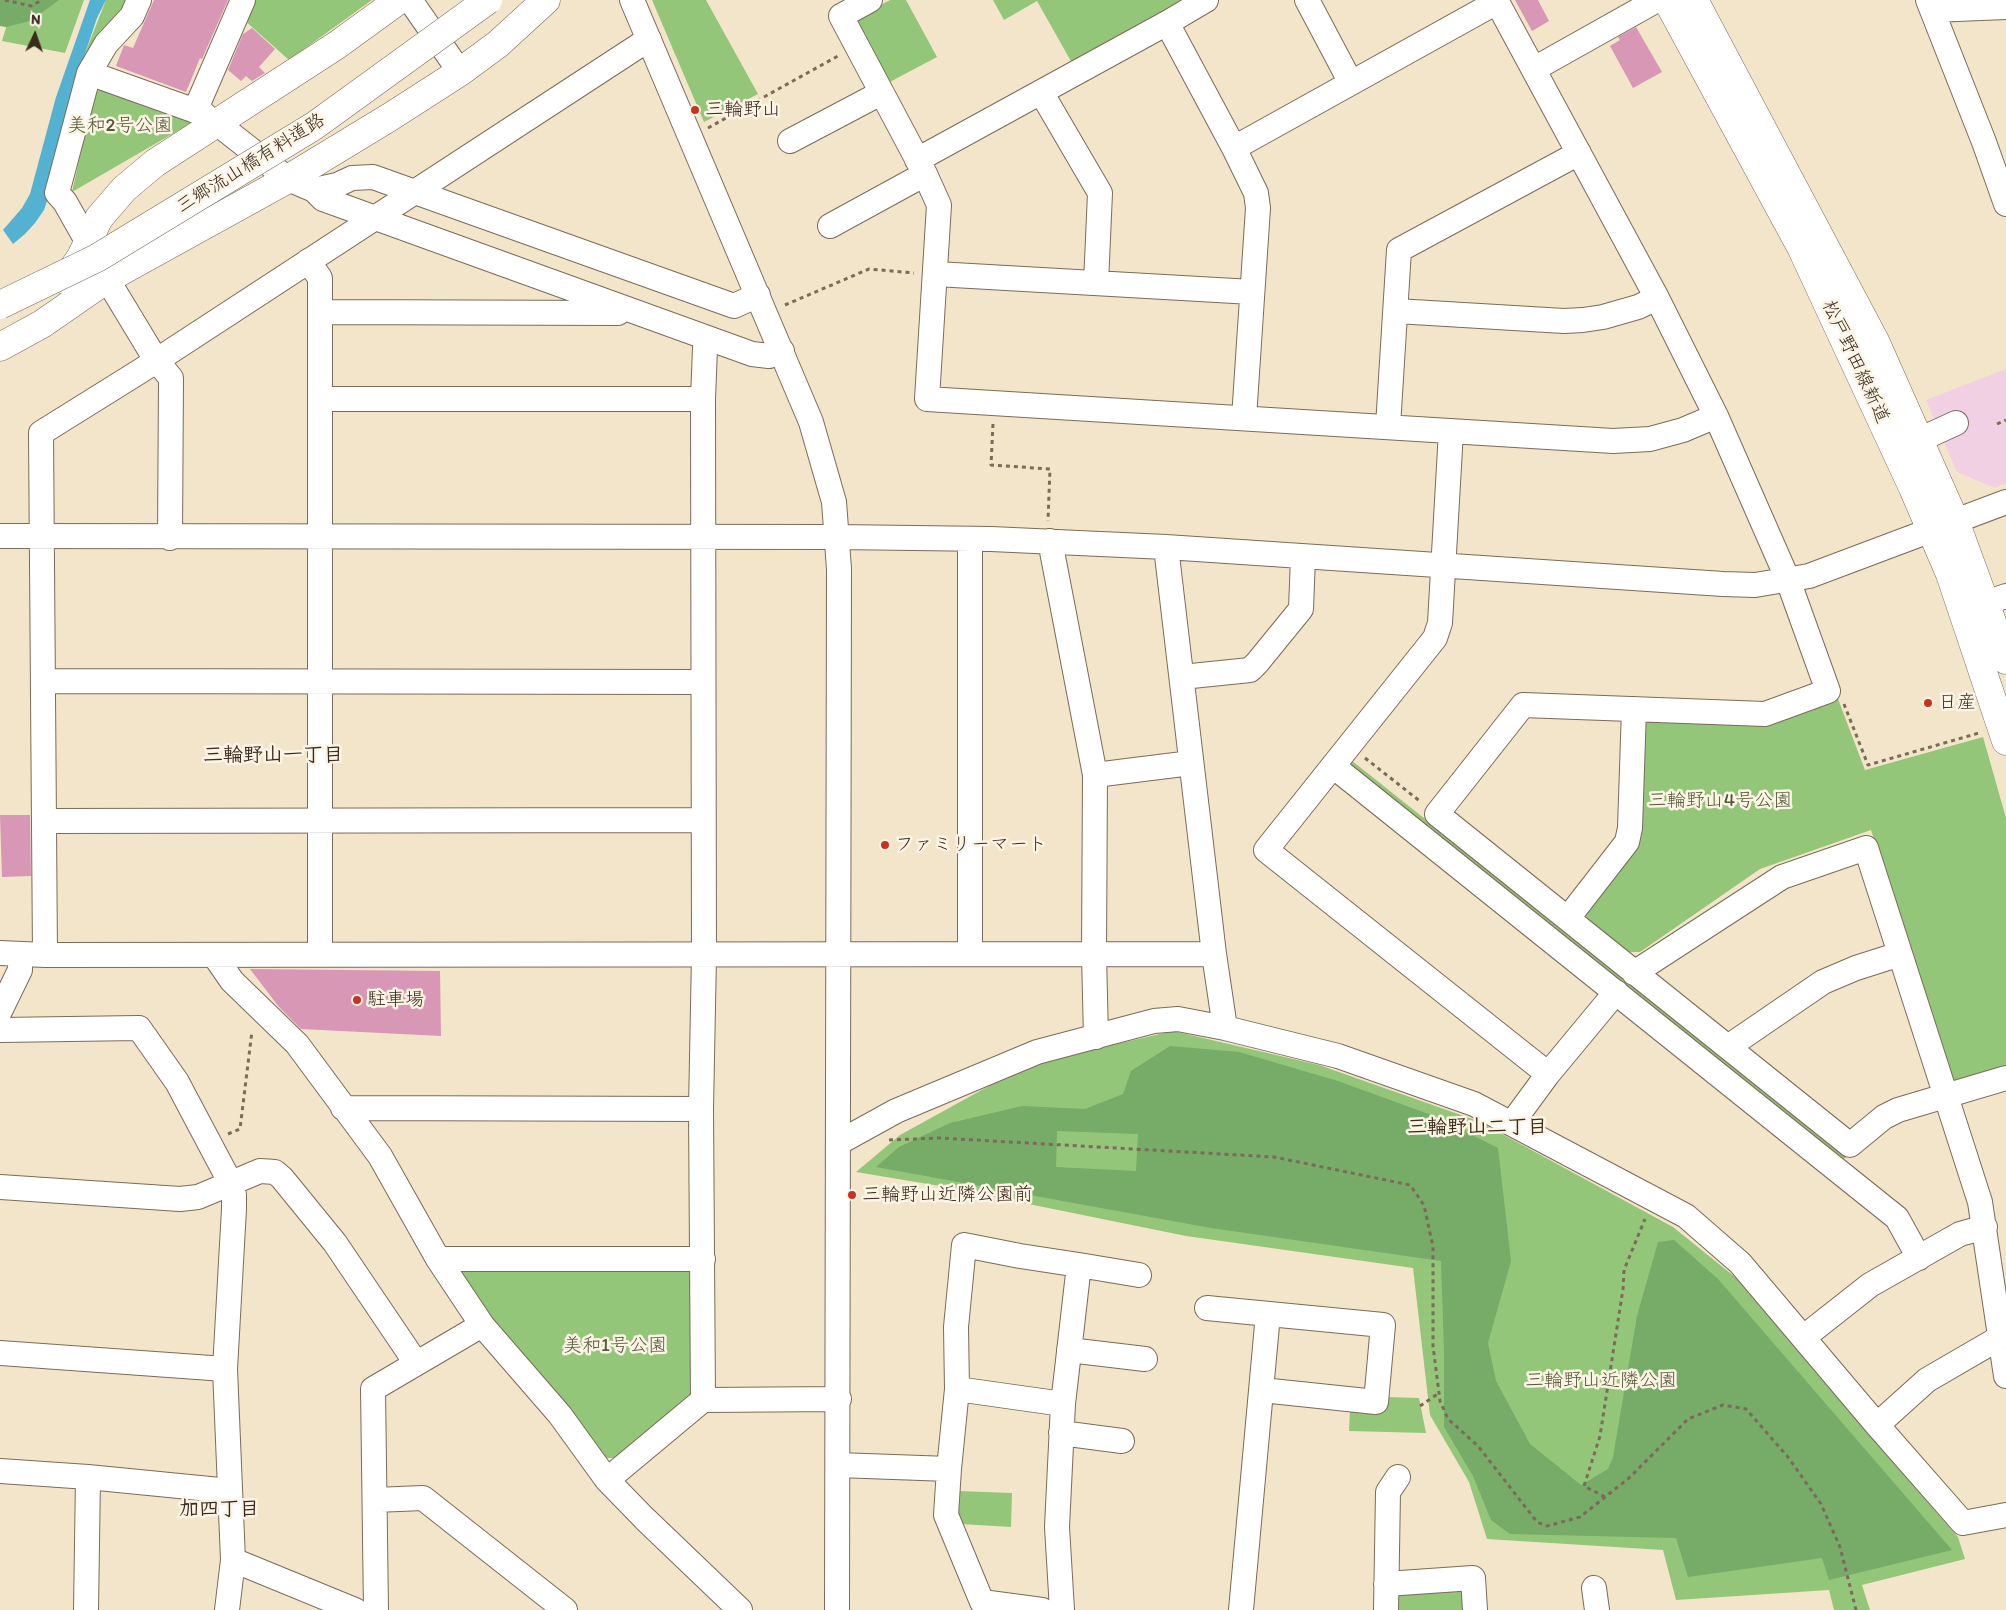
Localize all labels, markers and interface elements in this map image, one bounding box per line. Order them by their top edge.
north arrow [10,10,60,60]
text: N [31,11,41,28]
place label: 三輪野山 [705,99,781,121]
marker: 三輪野山 [689,104,701,116]
street label: 三郷流山橋有料道路 [172,109,330,219]
park label: 美和2号公園 [68,115,172,137]
street label: 松戸野田線新道 [1817,297,1893,427]
place label: 日産 [1938,692,1976,714]
marker: 日産 [1922,697,1934,709]
district label: 三輪野山一丁目 [203,744,343,768]
park label: 三輪野山4号公園 [1648,790,1792,812]
place label: ファミリーマート [895,834,1047,856]
marker: ファミリーマート [879,839,891,851]
place label: 駐車場 [367,989,424,1011]
marker: 駐車場 [351,994,363,1006]
district label: 三輪野山二丁目 [1407,1116,1547,1140]
place label: 三輪野山近隣公園前 [862,1184,1033,1206]
marker: 三輪野山近隣公園前 [846,1189,858,1201]
park label: 美和1号公園 [563,1335,667,1357]
park label: 三輪野山近隣公園 [1525,1370,1677,1392]
district label: 加四丁目 [179,1498,259,1522]

